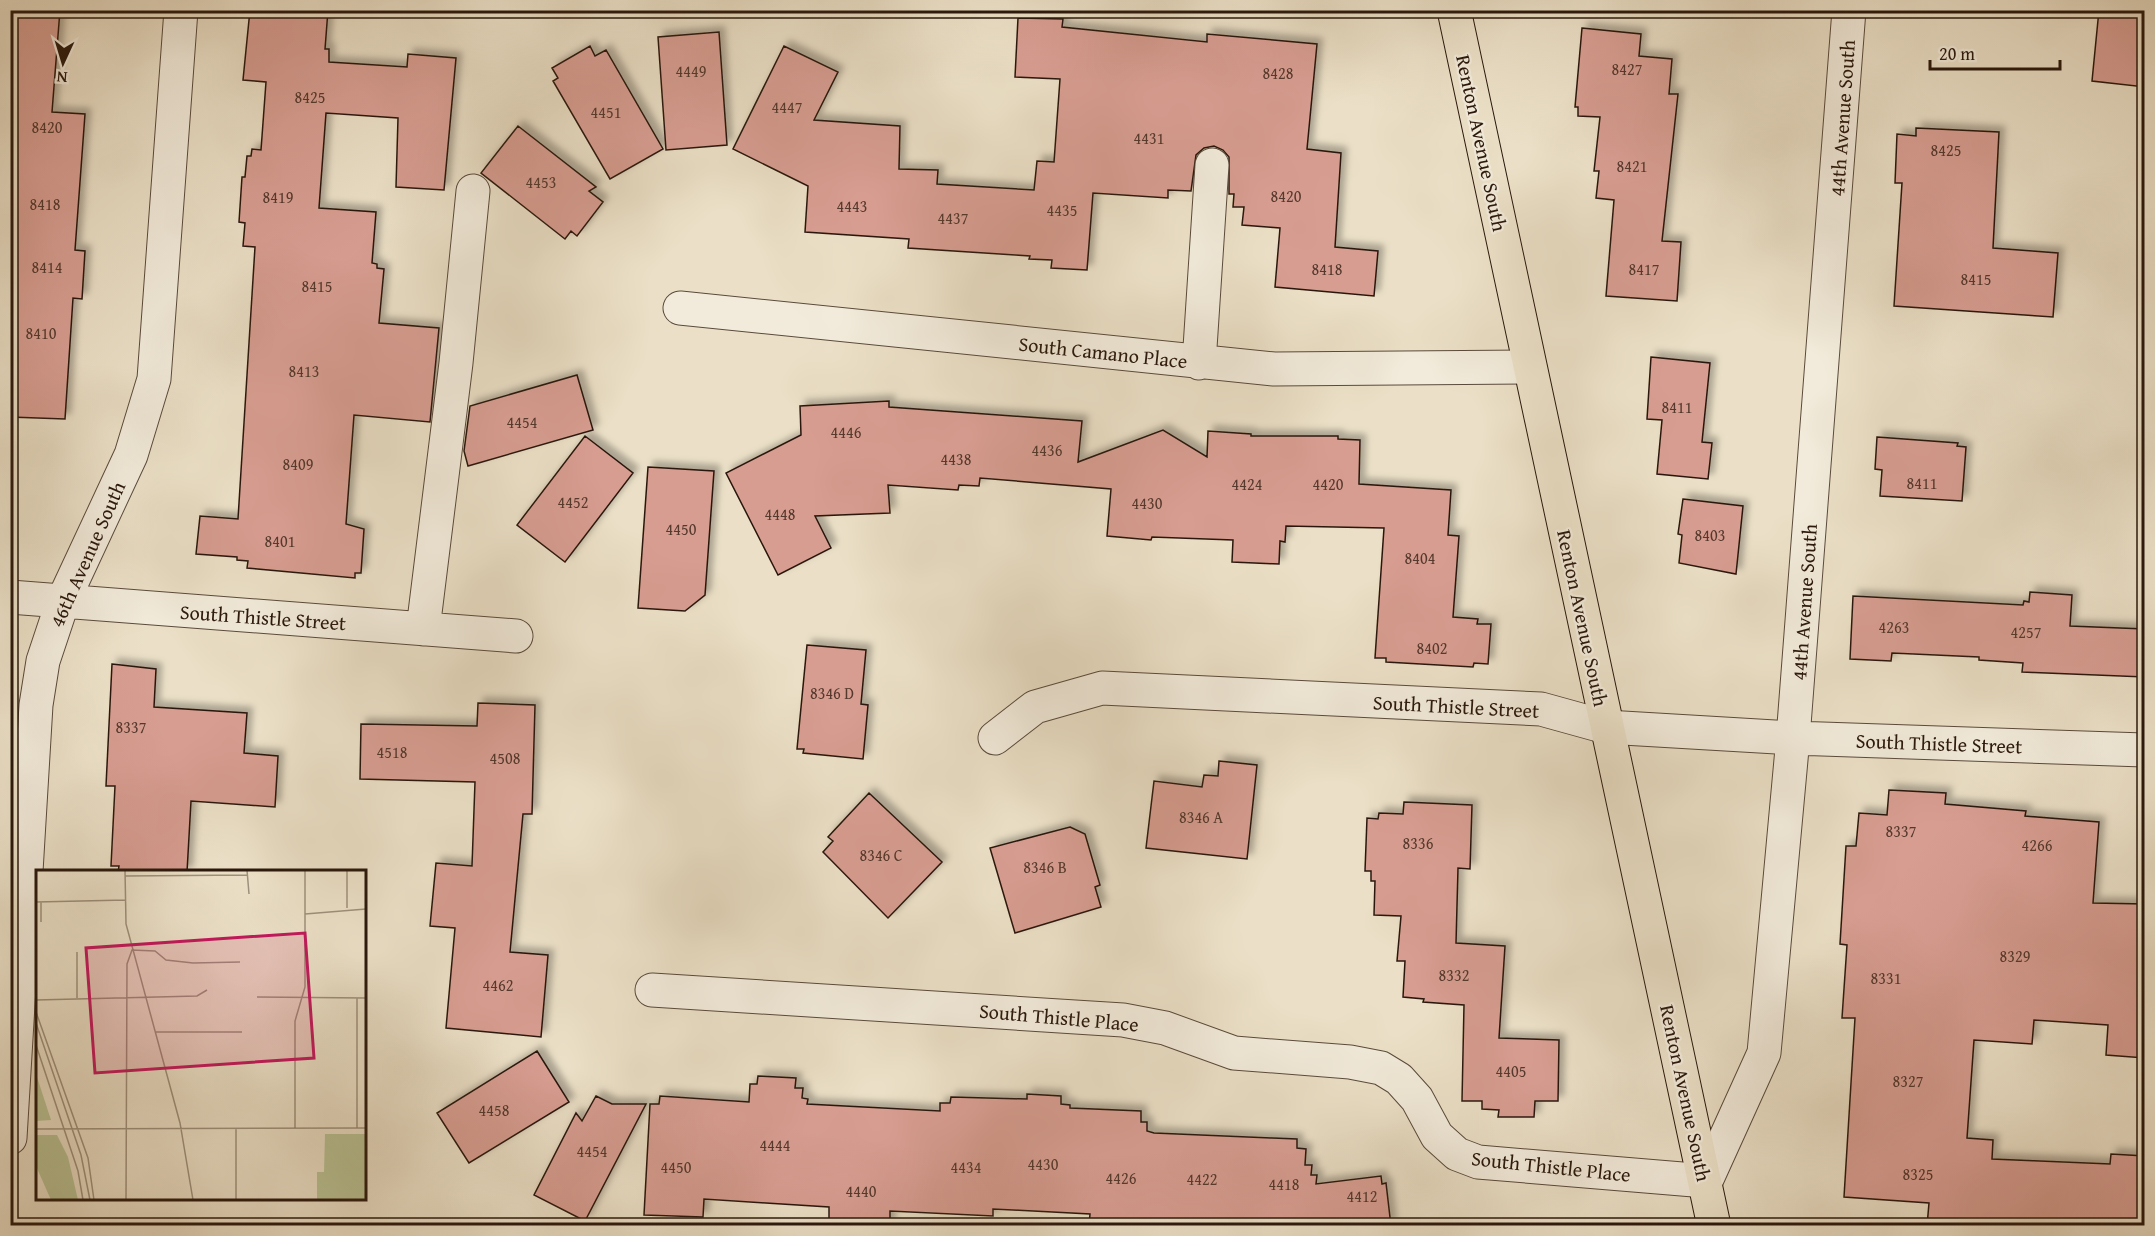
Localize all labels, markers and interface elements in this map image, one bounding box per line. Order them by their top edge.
north arrow [33,33,93,93]
scale bar [1930,33,2060,71]
street label: 44th Avenue South [1822,39,1862,197]
text: 20 m [1939,40,1975,67]
street label: Renton Avenue South [1449,52,1515,234]
house number: 8427 [1612,57,1643,81]
house number: 4449 [676,59,707,83]
house number: 8428 [1263,61,1294,85]
text: N [55,66,68,90]
house number: 8425 [295,85,325,109]
house number: 4447 [772,95,803,119]
house number: 4451 [591,100,621,124]
house number: 8420 [32,115,63,139]
house number: 4431 [1134,126,1164,150]
house number: 8425 [1931,138,1961,162]
house number: 8421 [1617,154,1647,178]
house number: 4453 [526,170,556,194]
house number: 8420 [1271,184,1302,208]
house number: 8419 [263,185,294,209]
house number: 8418 [30,192,61,216]
house number: 4443 [837,194,867,218]
house number: 4435 [1047,198,1077,222]
house number: 4437 [938,206,969,230]
house number: 8414 [32,255,63,279]
house number: 8418 [1312,257,1343,281]
house number: 8417 [1629,257,1660,281]
house number: 8415 [1961,267,1991,291]
house number: 8415 [302,274,332,298]
house number: 8410 [26,321,57,345]
street label: South Camano Place [1017,329,1189,375]
house number: 8413 [289,359,319,383]
house number: 8411 [1662,395,1692,419]
house number: 4454 [507,410,538,434]
house number: 4446 [831,420,862,444]
house number: 4436 [1032,438,1063,462]
house number: 4438 [941,447,972,471]
house number: 8409 [283,452,314,476]
house number: 8411 [1907,471,1937,495]
house number: 4424 [1232,472,1263,496]
house number: 4420 [1313,472,1344,496]
street label: 46th Avenue South [42,476,132,632]
house number: 4452 [558,490,588,514]
house number: 4430 [1132,491,1163,515]
house number: 4448 [765,502,796,526]
house number: 4450 [666,517,697,541]
house number: 8403 [1695,523,1725,547]
street label: 44th Avenue South [1784,523,1824,681]
street label: Renton Avenue South [1550,527,1616,709]
house number: 8401 [265,529,295,553]
house number: 8404 [1405,546,1436,570]
street label: South Thistle Street [179,597,347,637]
house number: 4263 [1879,615,1909,639]
house number: 4257 [2011,620,2042,644]
house number: 8402 [1417,636,1447,660]
house number: 8346 D [810,681,854,705]
street label: South Thistle Street [1372,687,1540,725]
house number: 8337 [116,715,147,739]
street label: South Thistle Street [1855,726,2023,760]
house number: 4518 [377,740,408,764]
house number: 4508 [490,746,521,770]
house number: 8346 A [1179,805,1223,829]
house number: 8337 [1886,819,1917,843]
house number: 8336 [1403,831,1434,855]
house number: 4266 [2022,833,2053,857]
house number: 8346 C [859,843,903,867]
house number: 8346 B [1023,855,1067,879]
inset map [36,870,366,1200]
house number: 8329 [2000,944,2031,968]
house number: 8332 [1439,963,1469,987]
house number: 8331 [1871,966,1901,990]
house number: 4462 [483,973,513,997]
street label: South Thistle Place [978,996,1140,1038]
street label: Renton Avenue South [1653,1002,1719,1184]
house number: 4405 [1496,1059,1526,1083]
house number: 8327 [1893,1069,1924,1093]
house number: 4458 [479,1098,510,1122]
house number: 4444 [760,1133,791,1157]
house number: 4454 [577,1139,608,1163]
street label: South Thistle Place [1470,1143,1632,1189]
house number: 4430 [1028,1152,1059,1176]
house number: 4450 [661,1155,692,1179]
house number: 4434 [951,1155,982,1179]
house number: 8325 [1903,1162,1933,1186]
house number: 4426 [1106,1166,1137,1190]
house number: 4422 [1187,1167,1217,1191]
house number: 4418 [1269,1172,1300,1196]
house number: 4440 [846,1179,877,1203]
house number: 4412 [1347,1184,1377,1208]

